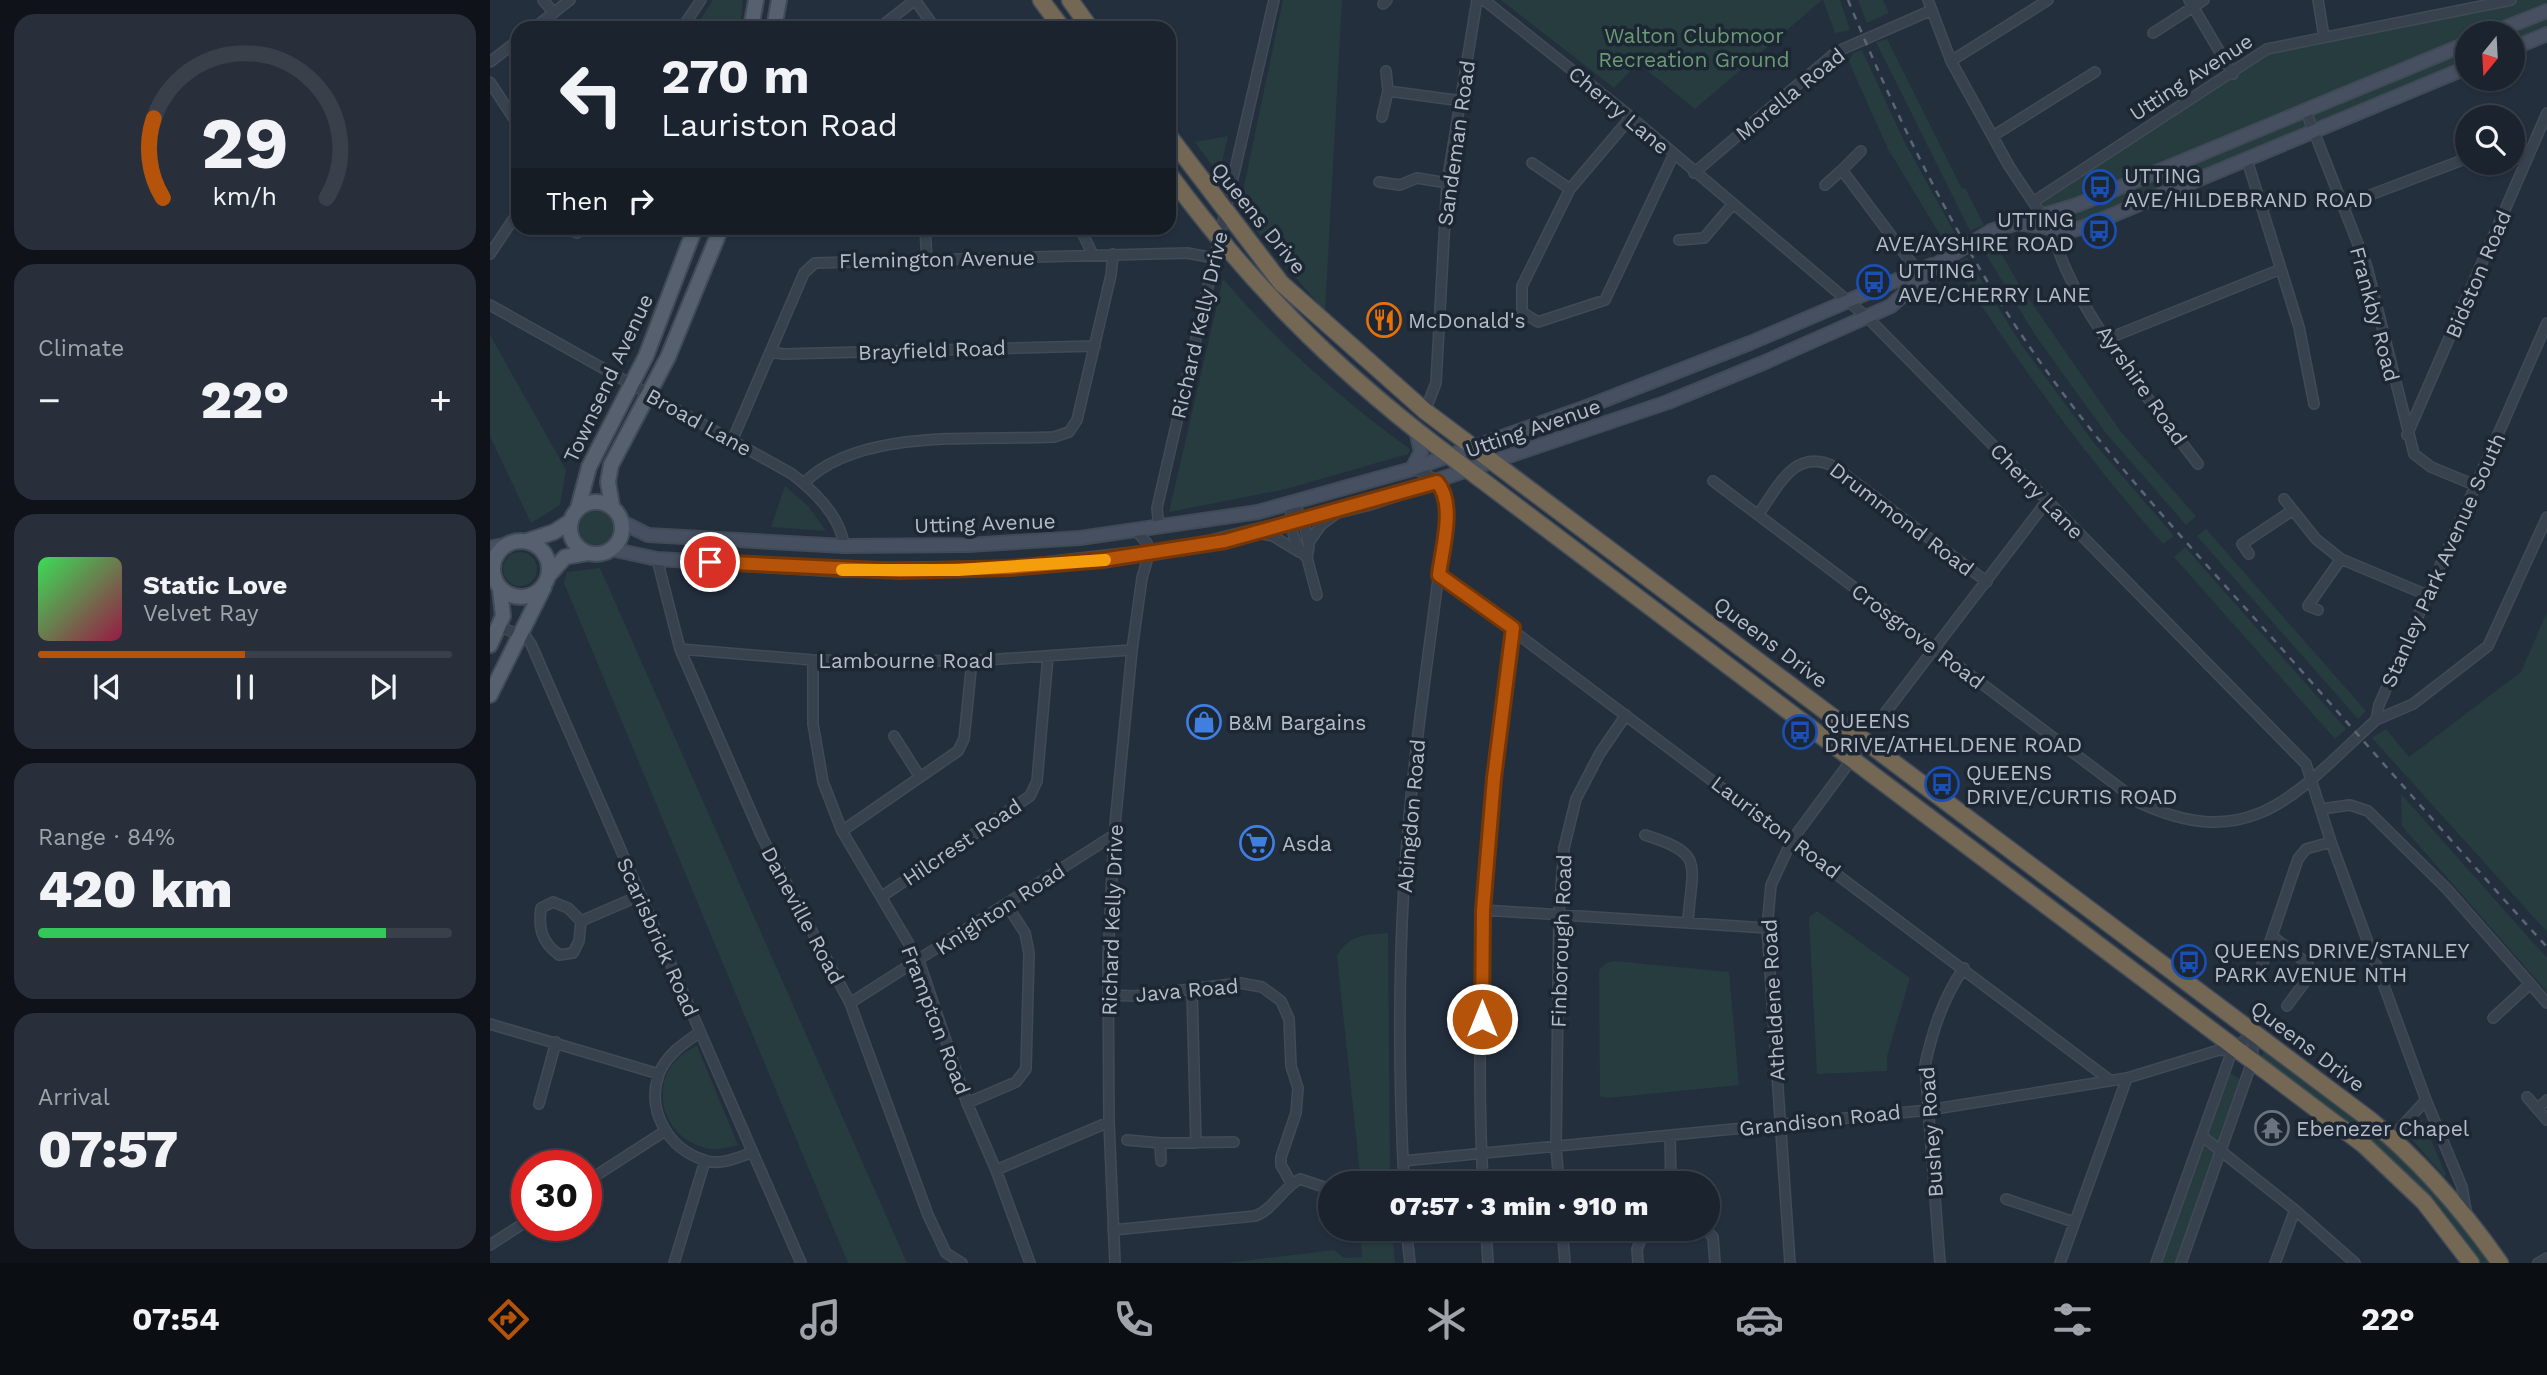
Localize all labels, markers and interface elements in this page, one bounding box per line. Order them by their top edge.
north arrow [2455,21,2525,91]
map controls [2455,21,2525,175]
park label: Walton Clubmoor Recreation Ground [1598,23,1790,72]
street label: Utting Avenue [2125,28,2257,126]
street label: Morella Road [1730,42,1850,146]
text: 270 m [661,47,810,105]
icon: left [546,49,637,140]
street label: Sandeman Road [1432,59,1480,227]
street label: Cherry Lane [1564,61,1674,159]
text: 29 [201,100,289,186]
button: search [2455,105,2525,175]
text: Lauriston Road [661,106,898,144]
street label: Queens Drive [1206,157,1312,279]
place label: UTTING AVE/HILDEBRAND ROAD [2124,163,2373,212]
bus stop icon: UTTING AVE/HILDEBRAND ROAD [2081,168,2119,206]
text: km/h [213,182,277,211]
icon: right [622,182,660,220]
text: Then [546,186,608,216]
street label: Bidston Road [2440,206,2516,342]
place label: UTTING AVE/AYSHIRE ROAD [1875,207,2074,256]
bus stop icon: UTTING AVE/AYSHIRE ROAD [2080,212,2118,250]
street label: Richard Kelly Drive [1165,229,1233,421]
street label: Frankby Road [2345,244,2405,384]
street label: Flemington Avenue [839,245,1035,273]
place label: UTTING AVE/CHERRY LANE [1898,258,2091,307]
bus stop icon: UTTING AVE/CHERRY LANE [1855,263,1893,301]
street label: Townsend Avenue [558,290,658,466]
restaurant icon: McDonald's [1365,301,1403,339]
place label: McDonald's [1408,308,1525,333]
street label: Ayrshire Road [2092,320,2192,450]
text: Climate [38,335,124,362]
street label: Brayfield Road [858,335,1006,365]
text: 22° [201,370,289,431]
text: − [38,378,61,422]
text: + [429,378,452,422]
street label: Broad Lane [642,383,756,461]
street label: Utting Avenue [1462,393,1604,463]
street label: Stanley Park Avenue South [2375,429,2511,691]
street label: Cherry Lane [1985,438,2089,544]
street label: Drummond Road [1825,457,1979,581]
street label: Utting Avenue [914,508,1056,538]
pin [680,532,740,592]
icon: arrive [691,543,729,581]
text: Static Love [143,570,287,600]
street label: Crosgrove Road [1847,578,1989,694]
street label: Queens Drive [1709,591,1833,693]
text: Velvet Ray [143,600,259,627]
street label: Lambourne Road [818,648,994,673]
icon: previous [88,668,126,706]
icon: pause [226,668,264,706]
icon: next [364,668,402,706]
shop icon: B&M Bargains [1185,703,1223,741]
place label: QUEENS DRIVE/ATHELDENE ROAD [1824,708,2082,757]
place label: B&M Bargains [1228,710,1366,735]
bus stop icon: QUEENS DRIVE/ATHELDENE ROAD [1781,713,1819,751]
street label: Abingdon Road [1392,738,1430,894]
place label: QUEENS DRIVE/CURTIS ROAD [1966,760,2178,809]
bus stop icon: QUEENS DRIVE/CURTIS ROAD [1923,765,1961,803]
street label: Lauriston Road [1706,770,1846,884]
street label: Hilcrest Road [898,793,1026,891]
text: Range · 84% [38,824,175,851]
street label: Richard Kelly Drive [1096,824,1128,1016]
supermarket icon: Asda [1238,824,1276,862]
place label: Asda [1282,831,1332,856]
street label: Daneville Road [756,842,850,988]
street label: Scarisbrick Road [612,854,704,1020]
street label: Finborough Road [1545,854,1577,1028]
street label: Knighton Road [931,858,1069,960]
text: 420 km [38,859,232,920]
street label: Atheldene Road [1756,918,1790,1082]
place label: QUEENS DRIVE/STANLEY PARK AVENUE NTH [2214,938,2470,987]
street label: Frampton Road [896,942,976,1098]
bus stop icon: QUEENS DRIVE/STANLEY PARK AVENUE NTH [2170,943,2208,981]
street label: Java Road [1134,973,1240,1007]
position arrow [1445,982,1519,1056]
street label: Queens Drive [2246,995,2370,1097]
street label: Bushey Road [1914,1066,1948,1198]
text: Arrival [38,1084,110,1111]
street label: Grandison Road [1738,1099,1902,1141]
temple icon: Ebenezer Chapel [2253,1109,2291,1147]
place label: Ebenezer Chapel [2296,1116,2470,1141]
text: 07:57 [38,1119,178,1180]
speed limit sign: 30 [511,1150,602,1241]
text: 07:57 · 3 min · 910 m [1390,1191,1649,1221]
icon: directions [484,1295,533,1344]
icon: music [796,1295,845,1344]
icon: phone [1109,1295,1158,1344]
icon: climate [1422,1295,1471,1344]
icon: car [1735,1295,1784,1344]
icon: filters [2048,1295,2097,1344]
text: 07:54 [132,1300,220,1338]
text: 22° [2361,1300,2415,1338]

